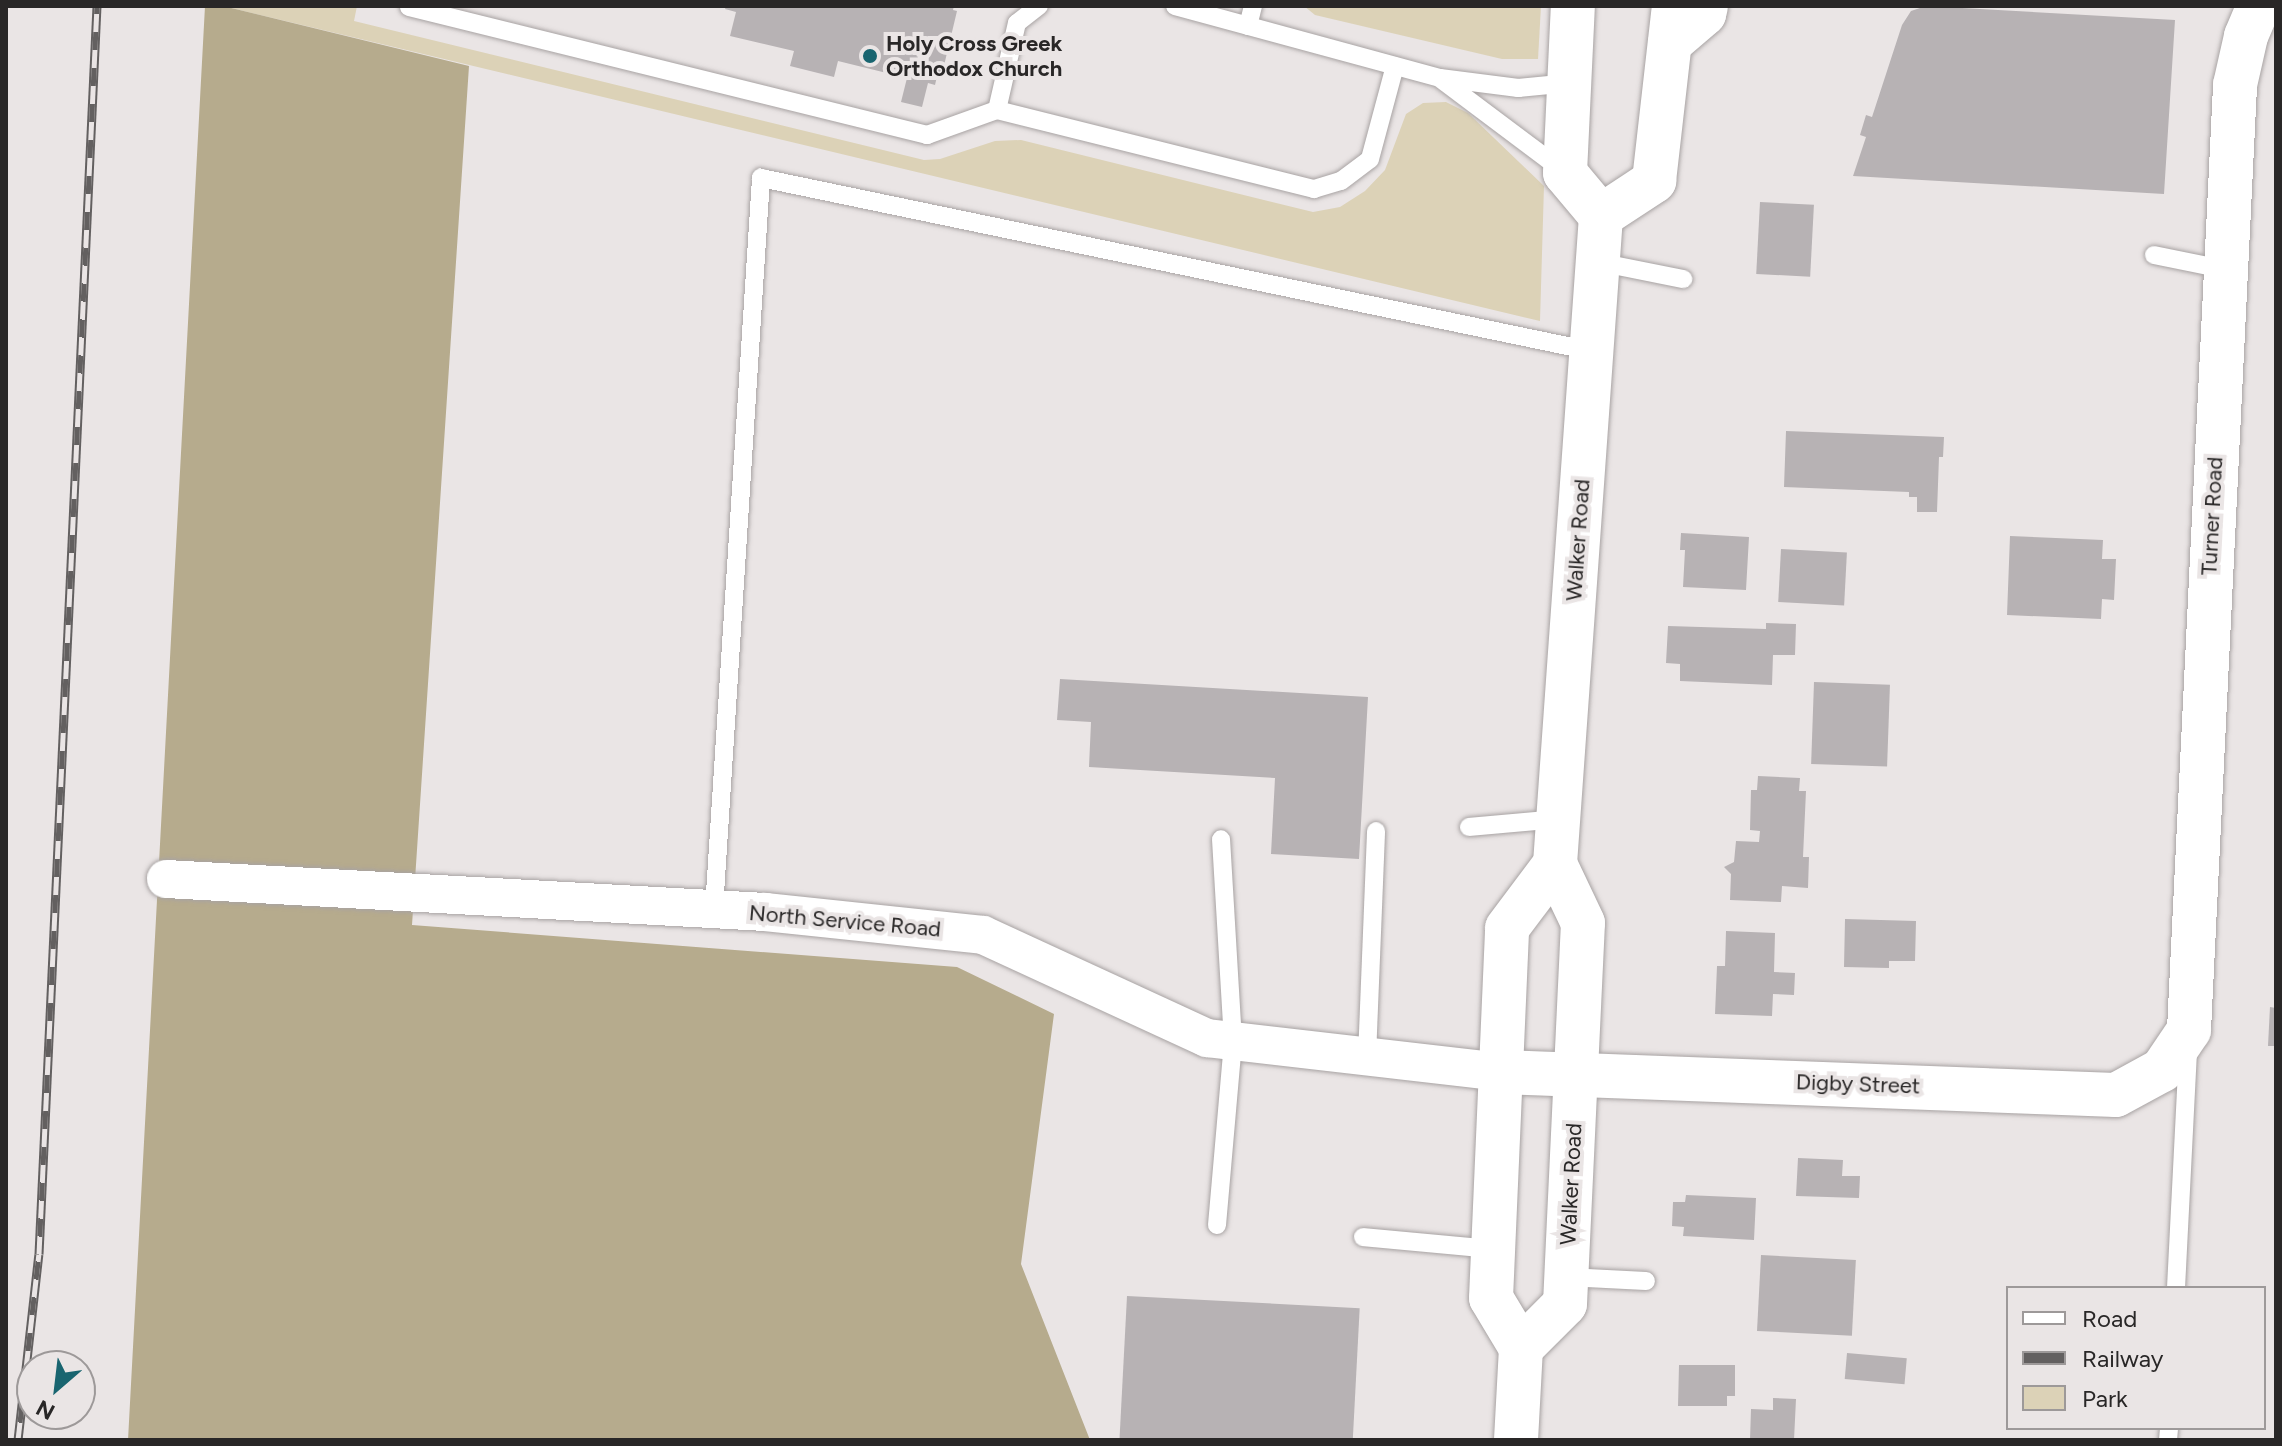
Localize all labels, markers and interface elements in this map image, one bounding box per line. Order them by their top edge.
place label: Holy Cross Greek Orthodox Church [886,30,1062,82]
marker: Holy Cross Greek Orthodox Church [861,47,879,65]
street label: Turner Road [2196,456,2228,576]
street label: Walker Road [1561,478,1595,602]
street label: North Service Road [748,899,942,943]
street label: Digby Street [1795,1069,1921,1099]
street label: Walker Road [1555,1122,1587,1246]
legend [2006,1286,2266,1430]
text: Road [2082,1304,2137,1333]
text: Railway [2082,1344,2163,1373]
north arrow [16,1350,96,1430]
text: Park [2082,1384,2128,1413]
text: N [32,1394,59,1426]

